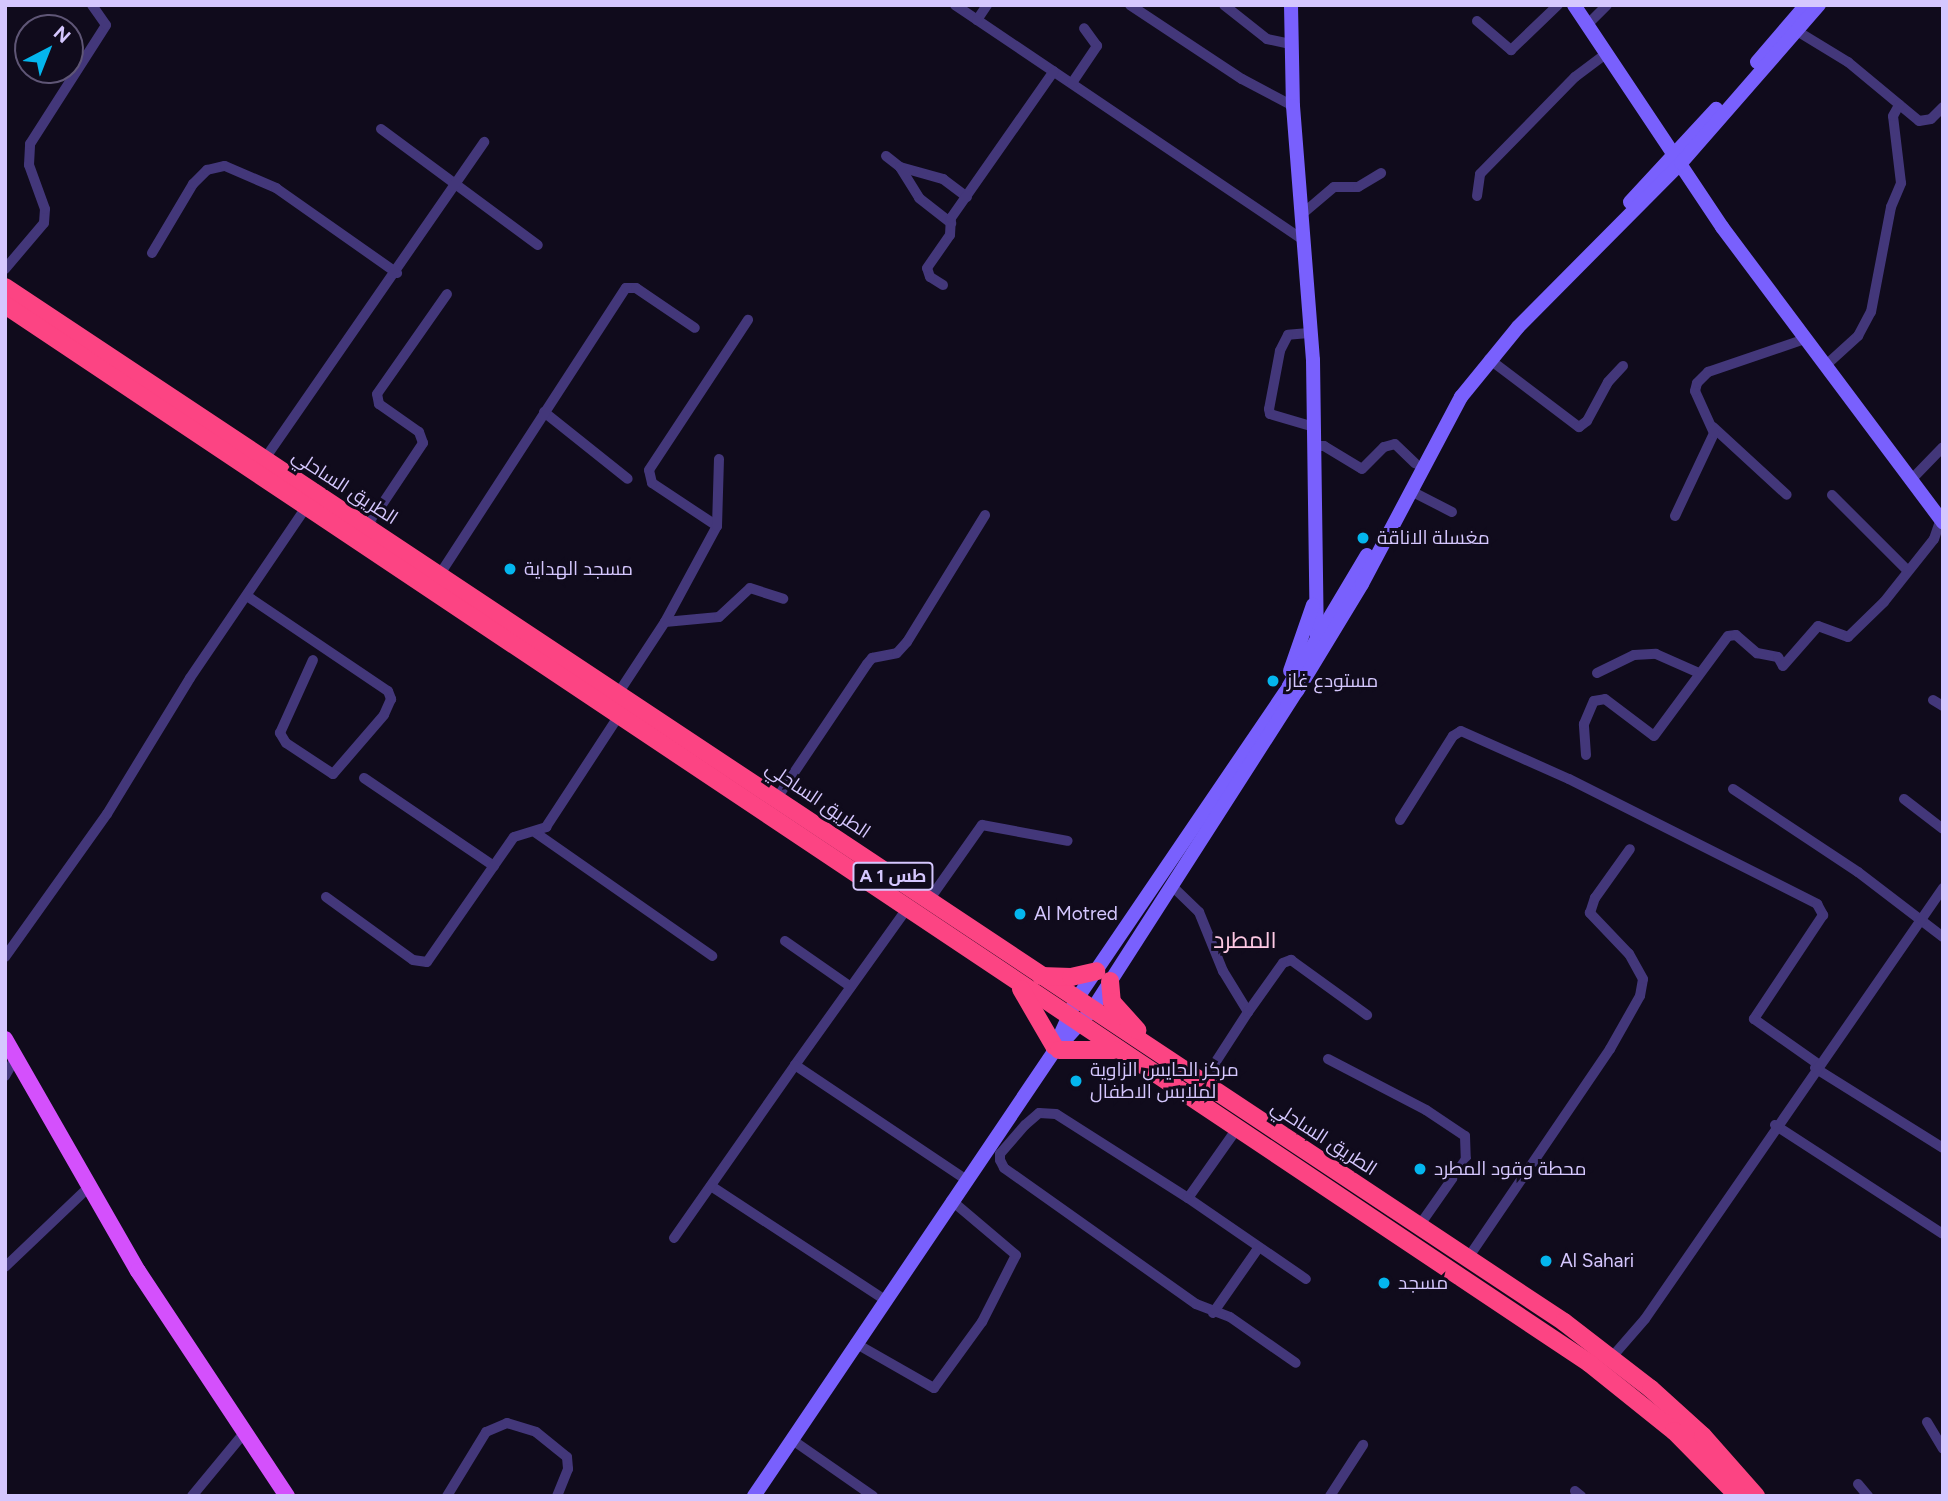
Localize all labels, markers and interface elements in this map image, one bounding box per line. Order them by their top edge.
north arrow [14,14,84,84]
text: N [49,21,75,48]
street label: الطريق الساحلي [288,444,402,530]
place label: مغسلة الاناقة [1377,527,1490,549]
marker: مغسلة الاناقة [1355,530,1371,546]
place label: مسجد الهداية [524,558,633,580]
marker: مسجد الهداية [502,561,518,577]
place label: مستودع غاز [1287,670,1378,692]
marker: مستودع غاز [1265,673,1281,689]
street label: الطريق الساحلي [761,757,875,843]
road number: A 1 طس [851,862,935,890]
place label: Al Motred [1034,903,1118,925]
marker: Al Motred [1012,906,1028,922]
district label: المطرد [1213,926,1277,954]
place label: مركز الحايس الزاوية لملابس الاطفال [1090,1059,1239,1103]
marker: مركز الحايس الزاوية لملابس الاطفال [1068,1073,1084,1089]
street label: الطريق الساحلي [1267,1095,1381,1181]
place label: محطة وقود المطرد [1434,1158,1587,1180]
marker: محطة وقود المطرد [1412,1161,1428,1177]
place label: Al Sahari [1560,1250,1634,1272]
marker: Al Sahari [1538,1253,1554,1269]
place label: مسجد [1398,1272,1448,1294]
marker: مسجد [1376,1275,1392,1291]

